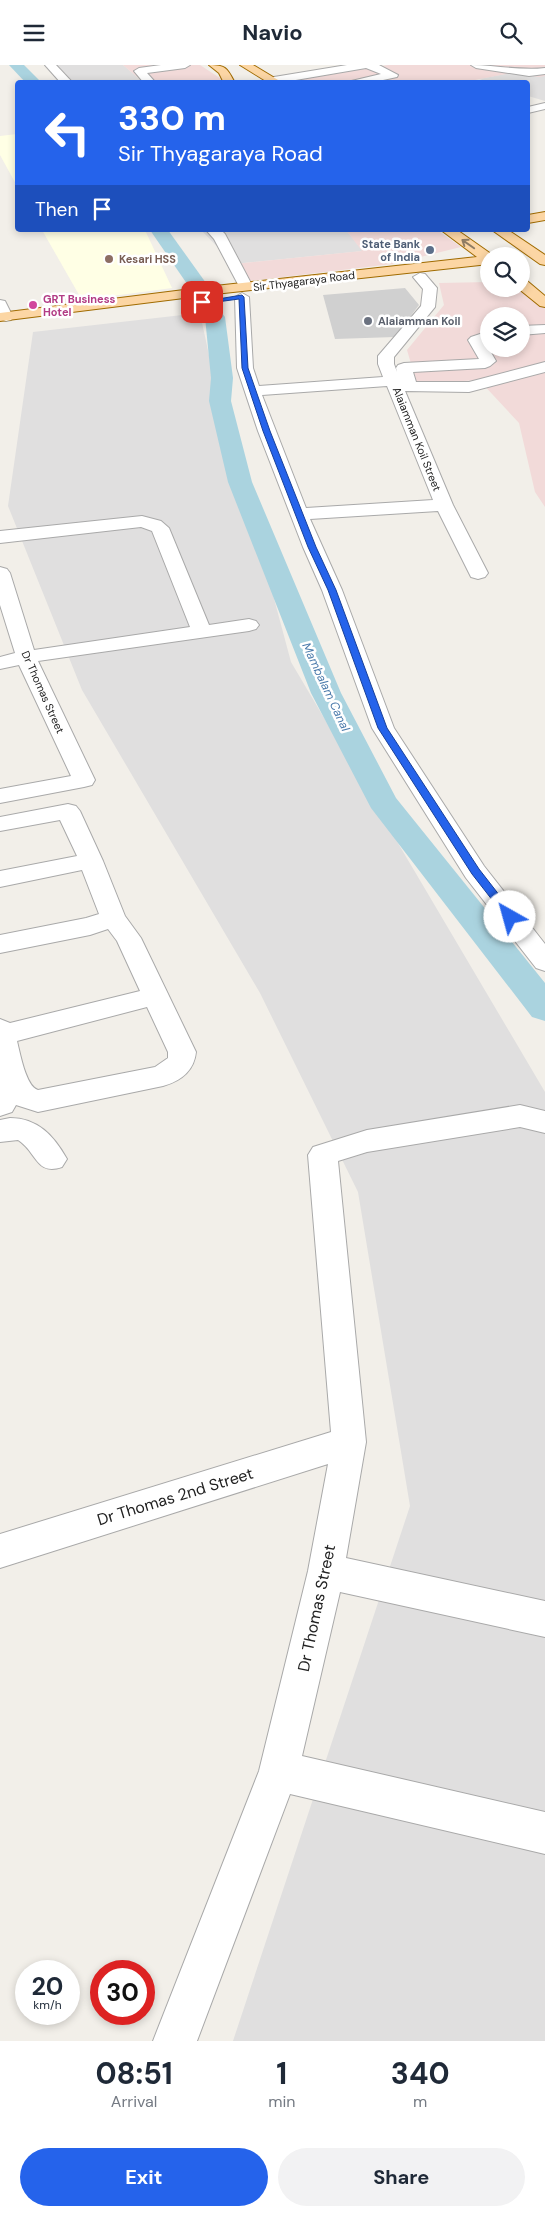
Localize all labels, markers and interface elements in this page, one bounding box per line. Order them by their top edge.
text: Navio [242,18,303,47]
icon: menu [20,19,48,47]
icon: search [497,19,525,47]
text: 330 m [118,95,226,141]
icon: left [35,100,100,165]
text: Sir Thyagaraya Road [118,139,323,168]
icon: arrive [88,195,116,223]
text: Then [35,197,78,222]
place label: State Bank of India [362,237,421,264]
one-way arrow [462,239,475,250]
marker: State Bank of India [424,244,436,256]
map controls [480,247,530,357]
button: search [480,247,530,297]
place label: Kesari HSS [119,252,176,266]
marker: Kesari HSS [103,253,115,265]
street label: Sir Thyagaraya Road [252,268,356,294]
pin [181,281,223,323]
icon: arrive [188,288,216,316]
place label: GRT Business Hotel [43,292,116,319]
marker: GRT Business Hotel [27,299,39,311]
button: layers [480,307,530,357]
place label: Alaiamman Koil [378,314,461,328]
marker: Alaiamman Koil [362,315,374,327]
street label: Alaiamman Koil Street [390,385,444,493]
water label: Mambalam Canal [298,640,354,734]
street label: Dr Thomas Street [19,649,67,735]
position arrow [483,890,535,942]
street label: Dr Thomas 2nd Street [95,1463,256,1530]
street label: Dr Thomas Street [293,1543,340,1674]
speed limit sign: 30 [90,1960,155,2025]
text: 20 [32,1970,63,2003]
text: km/h [33,1997,62,2013]
text: 08:51 [95,2054,173,2093]
text: 1 [276,2054,287,2093]
text: 340 [391,2054,450,2093]
text: Arrival [111,2091,157,2112]
text: min [268,2091,295,2112]
text: m [413,2091,427,2112]
button: Exit [20,2148,268,2206]
button: Share [278,2148,525,2206]

